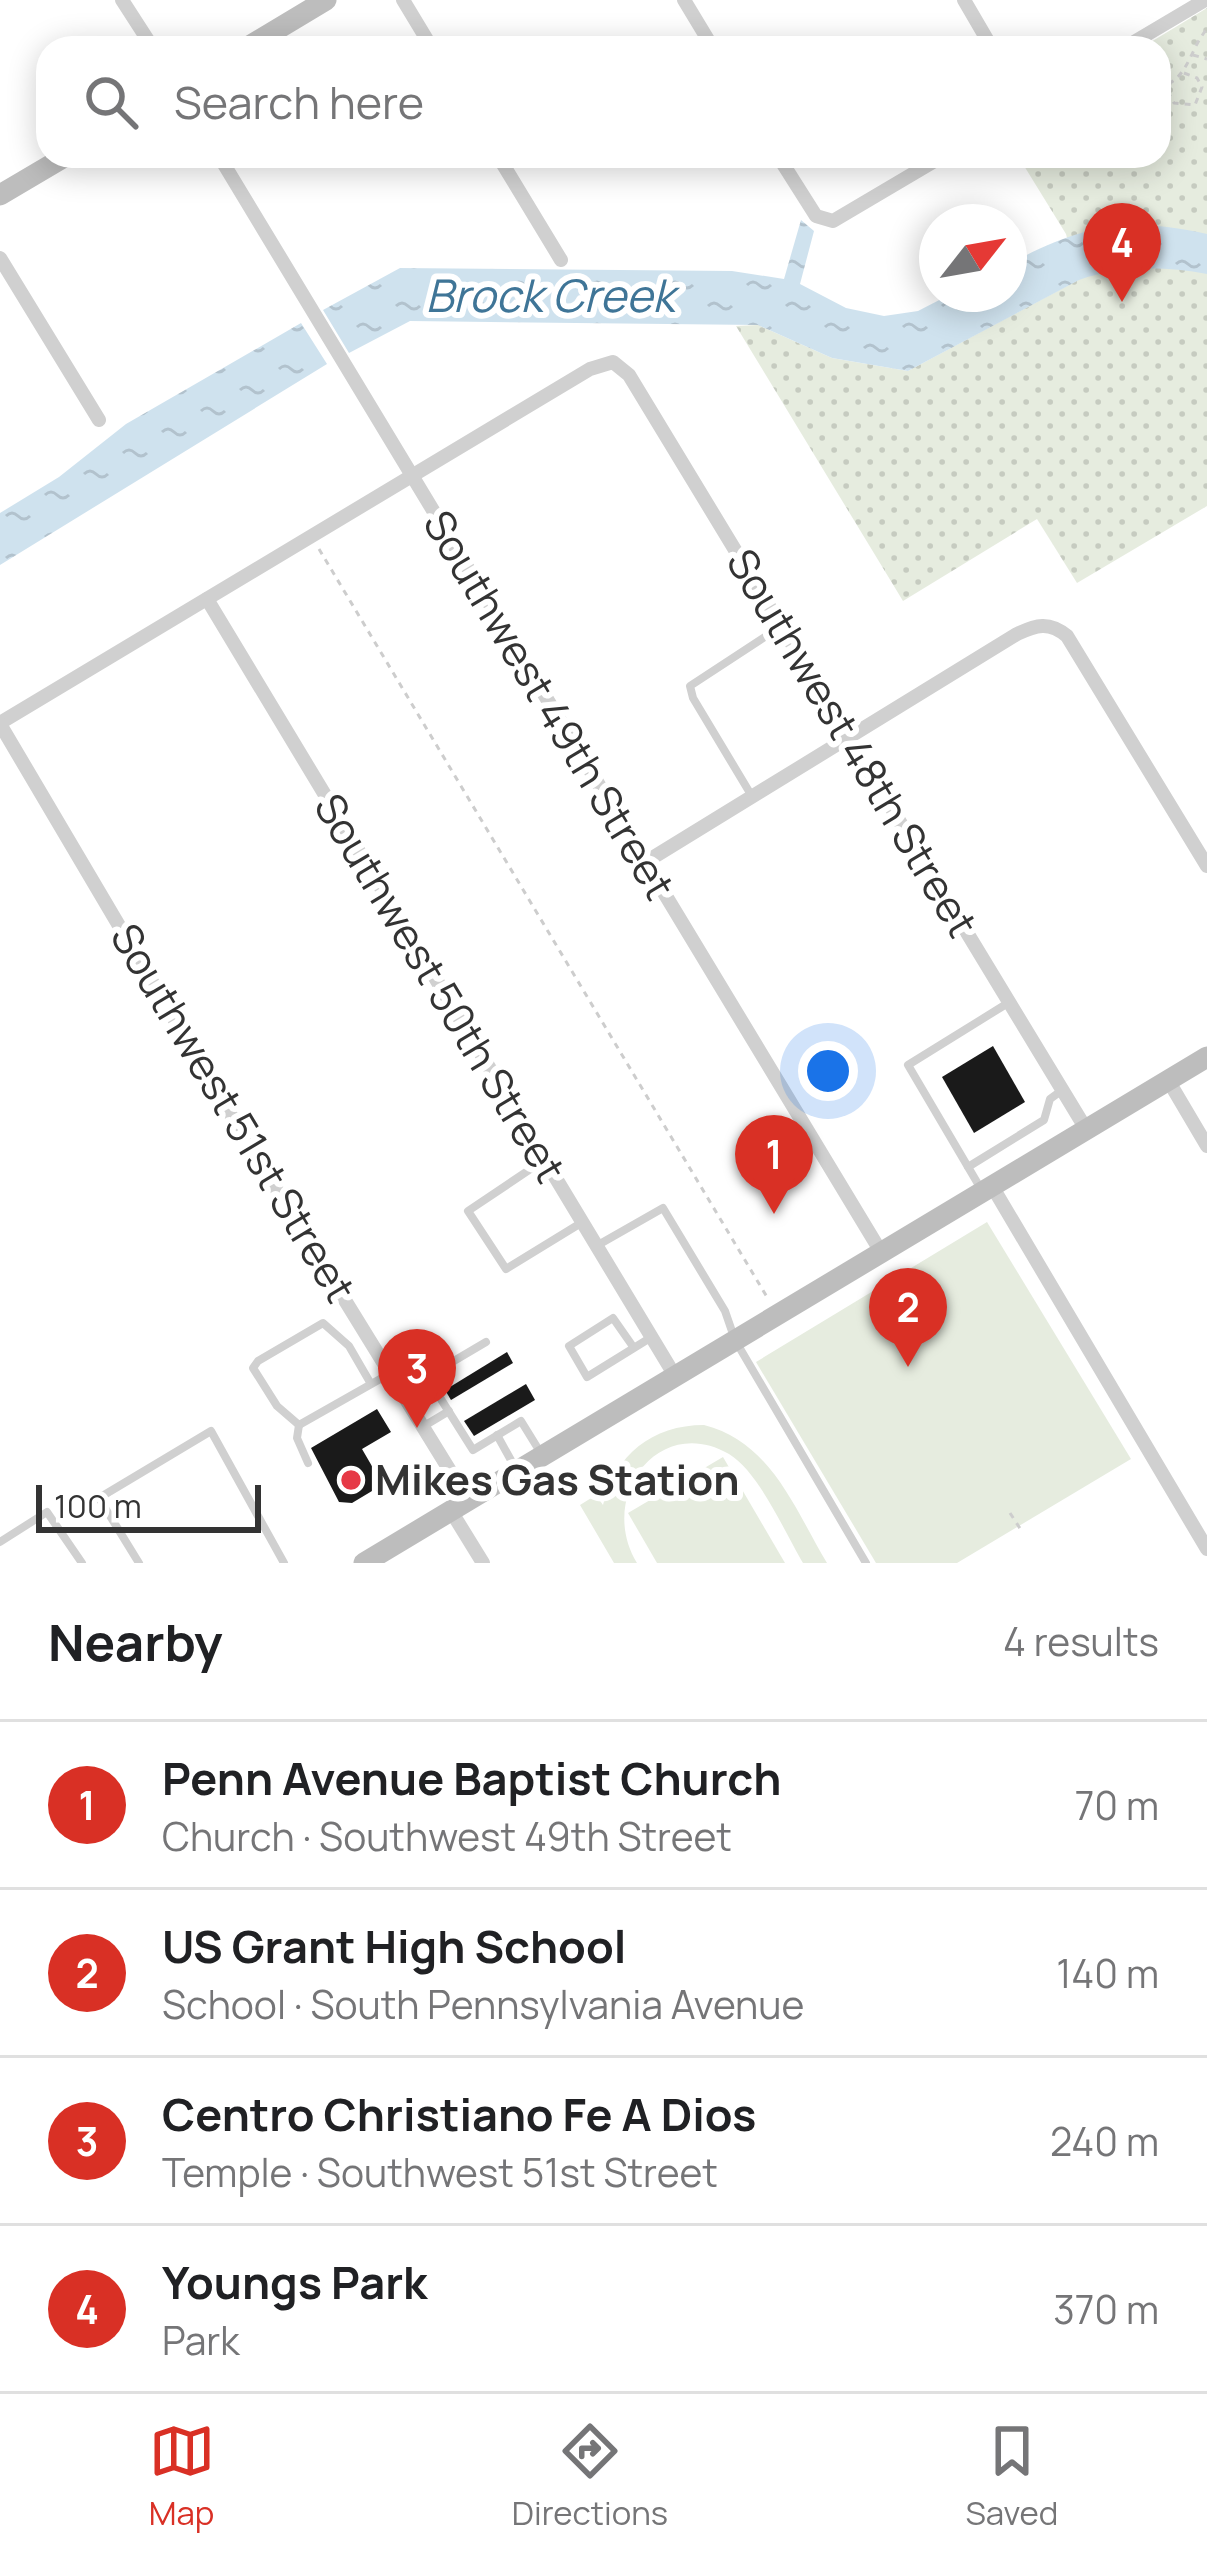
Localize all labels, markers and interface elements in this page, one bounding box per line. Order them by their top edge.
search box [36,36,1171,168]
icon: search [78,69,144,135]
text: Search here [174,71,424,133]
pin: 4 [1083,203,1161,302]
north arrow [919,204,1027,312]
water label: Brock Creek [425,264,680,326]
street label: Southwest 49th Street [411,499,689,910]
street label: Southwest 48th Street [714,538,992,947]
street label: Southwest 50th Street [302,782,580,1193]
street label: Southwest 51st Street [98,912,370,1313]
your location [798,1041,858,1101]
pin: 1 [735,1115,813,1214]
pin: 2 [869,1268,947,1367]
pin: 3 [378,1329,456,1428]
place label: Mikes Gas Station [375,1450,740,1508]
marker: Mikes Gas Station [338,1467,364,1493]
scale bar [36,1479,261,1532]
text: 100 m [54,1483,142,1528]
text: Nearby [48,1607,223,1676]
text: 4 results [1003,1614,1159,1668]
text: Penn Avenue Baptist Church [162,1747,781,1809]
text: 1 [78,1778,96,1832]
text: 70 m [1075,1778,1159,1832]
text: Church · Southwest 49th Street [162,1809,732,1863]
text: US Grant High School [162,1915,626,1977]
text: 2 [75,1946,99,2000]
text: 140 m [1056,1946,1159,2000]
text: School · South Pennsylvania Avenue [162,1977,804,2031]
text: Centro Christiano Fe A Dios [162,2083,756,2145]
text: 3 [76,2114,98,2168]
text: 240 m [1050,2114,1159,2168]
text: Temple · Southwest 51st Street [162,2145,718,2199]
text: Youngs Park [162,2251,427,2313]
text: 4 [75,2282,99,2336]
text: 370 m [1053,2282,1159,2336]
text: Park [162,2313,240,2367]
tab: Map [149,2418,215,2535]
tab: Directions [512,2418,668,2535]
tab: Saved [965,2418,1058,2535]

